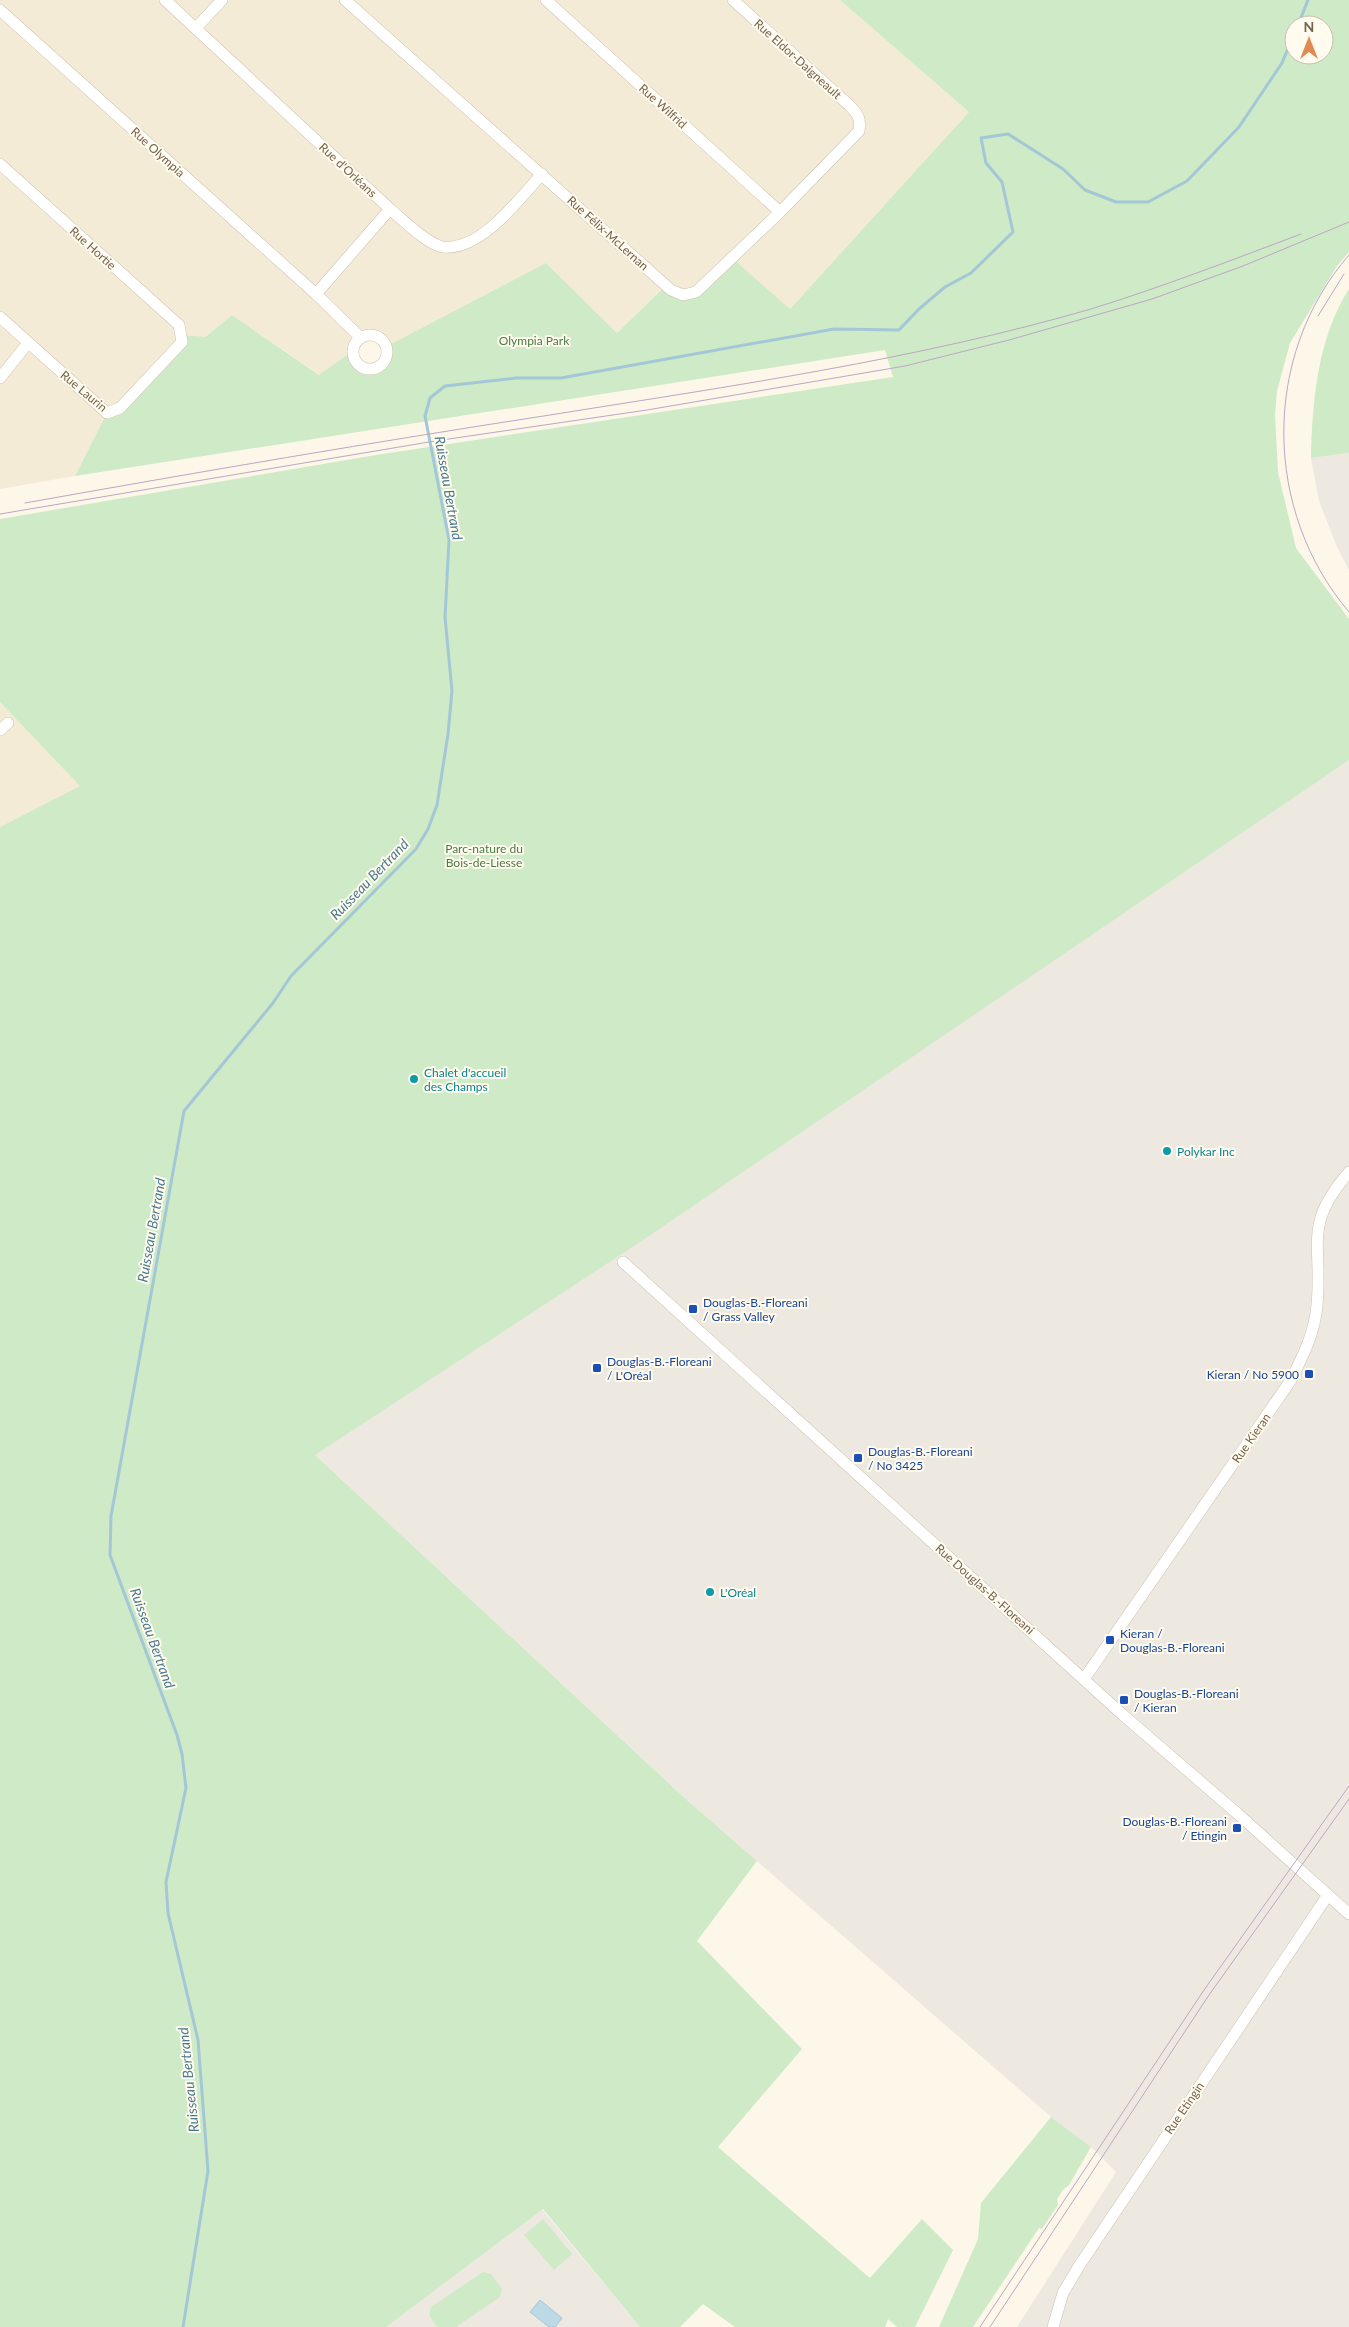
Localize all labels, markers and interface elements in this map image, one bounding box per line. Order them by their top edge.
north arrow [1284,15,1334,65]
street label: Rue Eldor-Daigneault [751,16,845,103]
text: N [1304,18,1314,35]
street label: Rue Wilfrid [636,81,690,131]
street label: Rue Olympia [128,124,188,180]
street label: Rue d'Orléans [316,139,380,201]
street label: Rue Félix-McLernan [564,193,652,273]
street label: Rue Hortie [67,223,119,273]
park label: Olympia Park [499,333,570,348]
street label: Rue Laurin [58,367,110,415]
water label: Ruisseau Bertrand [431,435,467,542]
water label: Ruisseau Bertrand [326,835,412,923]
park label: Parc-nature du Bois-de-Liesse [445,841,523,870]
place label: Chalet d'accueil des Champs [424,1065,506,1094]
marker: Chalet d'accueil des Champs [408,1073,420,1085]
place label: Polykar Inc [1177,1144,1235,1159]
marker: Polykar Inc [1161,1145,1173,1157]
water label: Ruisseau Bertrand [133,1176,169,1283]
place label: Douglas-B.-Floreani / Grass Valley [703,1295,808,1324]
marker: Douglas-B.-Floreani / Grass Valley [687,1303,699,1315]
place label: Douglas-B.-Floreani / L'Oréal [607,1354,712,1383]
marker: Douglas-B.-Floreani / L'Oréal [591,1362,603,1374]
place label: Kieran / No 5900 [1207,1367,1299,1382]
marker: Kieran / No 5900 [1303,1368,1315,1380]
street label: Rue Kieran [1228,1410,1274,1466]
place label: Douglas-B.-Floreani / No 3425 [868,1444,973,1473]
marker: Douglas-B.-Floreani / No 3425 [852,1452,864,1464]
street label: Rue Douglas-B.-Floreani [932,1541,1038,1637]
place label: L'Oréal [720,1585,756,1600]
water label: Ruisseau Bertrand [127,1586,179,1691]
marker: L'Oréal [704,1586,716,1598]
place label: Kieran / Douglas-B.-Floreani [1120,1626,1225,1655]
marker: Kieran / Douglas-B.-Floreani [1104,1634,1116,1646]
place label: Douglas-B.-Floreani / Kieran [1134,1686,1239,1715]
marker: Douglas-B.-Floreani / Kieran [1118,1694,1130,1706]
place label: Douglas-B.-Floreani / Etingin [1122,1814,1227,1843]
marker: Douglas-B.-Floreani / Etingin [1231,1822,1243,1834]
water label: Ruisseau Bertrand [174,2026,202,2133]
street label: Rue Etingin [1161,2079,1207,2137]

